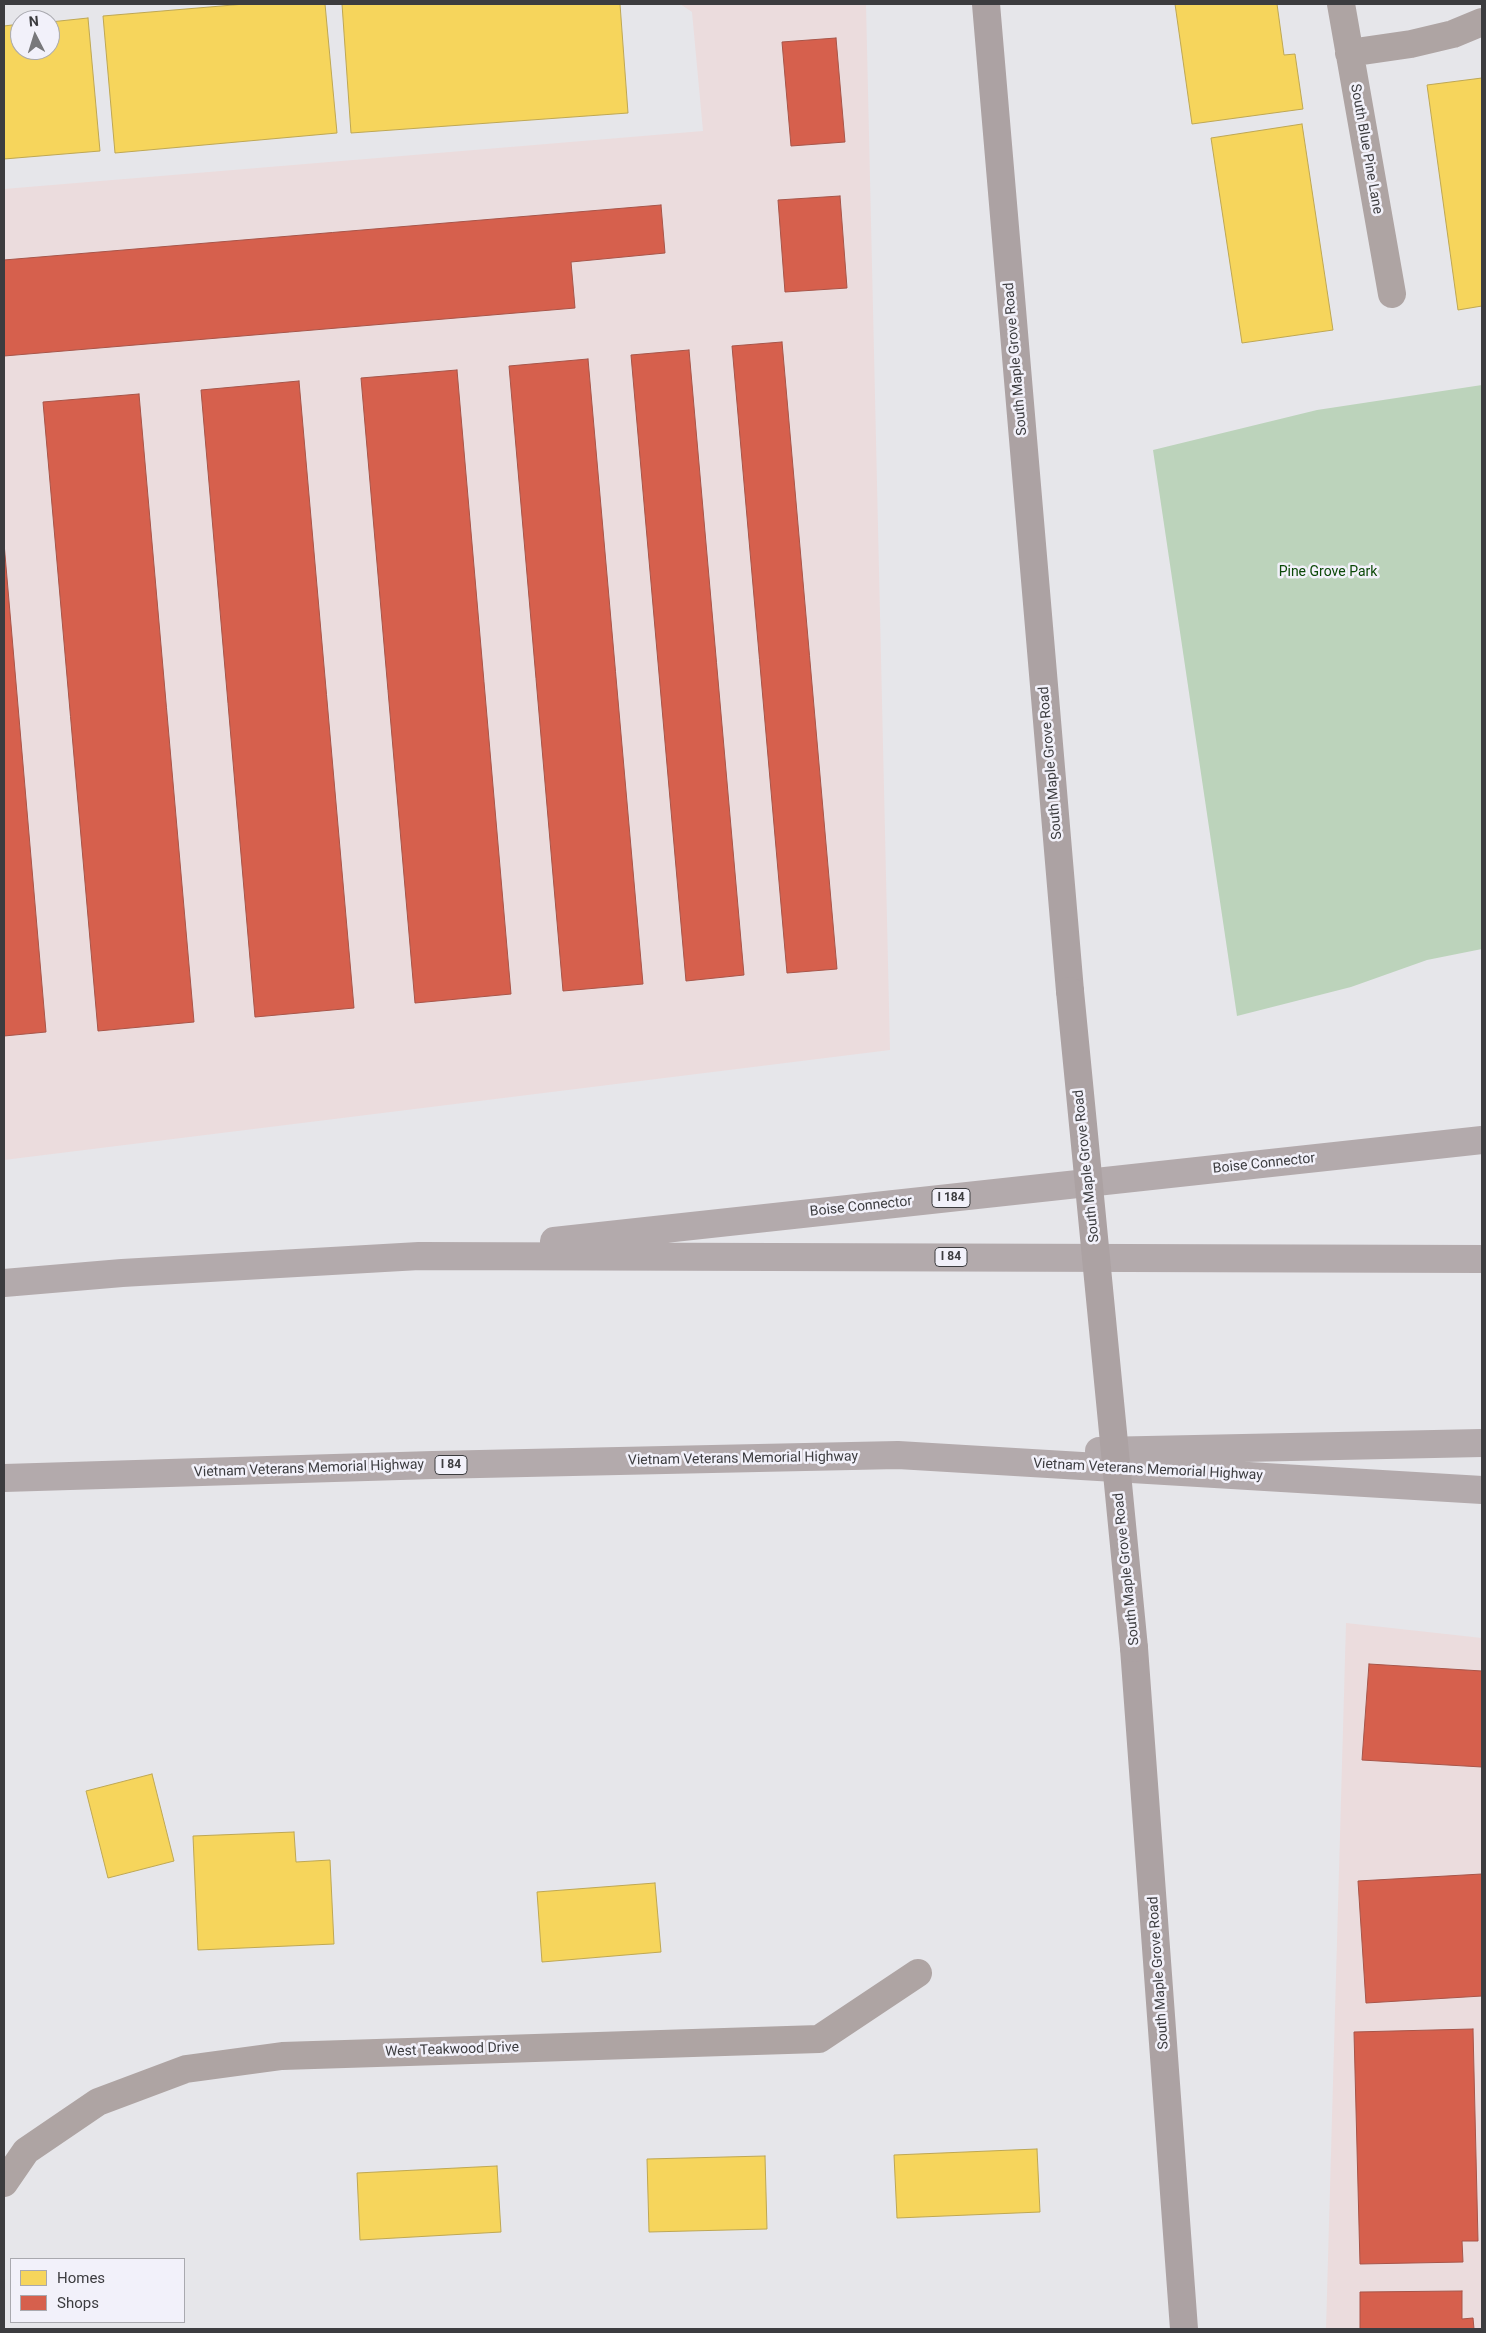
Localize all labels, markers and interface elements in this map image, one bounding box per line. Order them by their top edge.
north arrow [10,10,60,60]
text: N [28,13,39,29]
street label: South Blue Pine Lane [1346,83,1386,215]
street label: South Maple Grove Road [1001,282,1031,436]
park label: Pine Grove Park [1279,564,1377,580]
street label: South Maple Grove Road [1036,686,1066,840]
street label: South Maple Grove Road [1071,1089,1103,1243]
street label: Boise Connector [1212,1150,1316,1178]
road number: I 184 [932,1188,970,1208]
street label: Boise Connector [809,1193,913,1221]
road number: I 84 [935,1248,967,1266]
street label: Vietnam Veterans Memorial Highway [628,1449,858,1469]
road number: I 84 [435,1456,467,1474]
street label: Vietnam Veterans Memorial Highway [1033,1456,1263,1484]
street label: Vietnam Veterans Memorial Highway [194,1457,424,1481]
street label: South Maple Grove Road [1111,1492,1143,1646]
street label: South Maple Grove Road [1145,1896,1173,2050]
street label: West Teakwood Drive [385,2039,519,2061]
legend [10,2258,185,2323]
text: Homes [57,2269,105,2287]
text: Shops [57,2294,99,2312]

